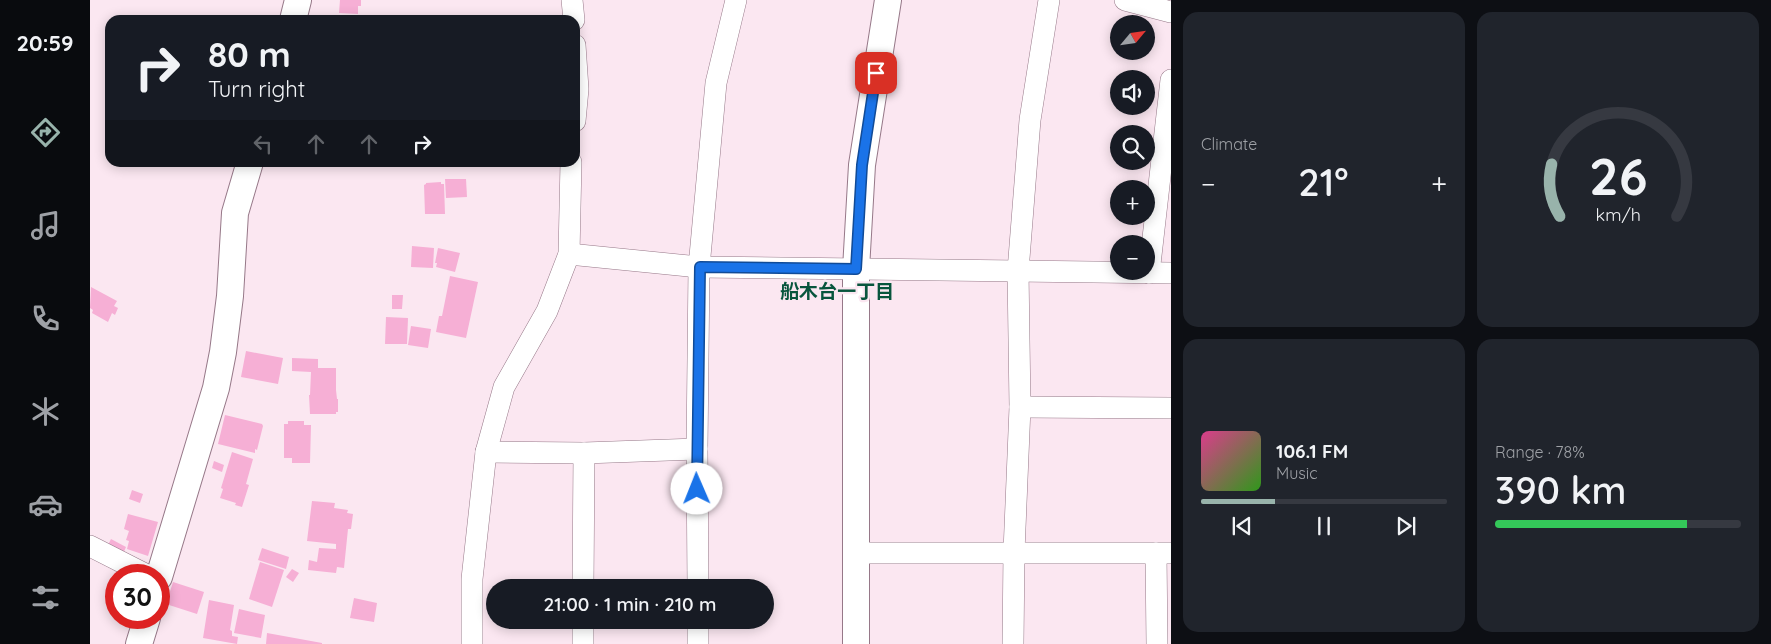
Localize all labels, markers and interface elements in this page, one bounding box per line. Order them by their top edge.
north arrow [1110,15,1155,60]
map controls [1110,15,1155,280]
text: 20:59 [16,29,74,57]
text: 80 m [208,32,291,76]
icon: right [125,35,190,100]
pin [855,52,897,94]
icon: arrive [862,59,890,87]
button: sound [1110,70,1155,115]
text: Turn right [208,75,305,103]
icon: directions [28,115,63,150]
button: search [1110,125,1155,170]
icon: left [249,130,277,158]
icon: ahead [302,130,330,158]
icon: ahead [355,130,383,158]
icon: right [408,130,436,158]
text: Climate [1201,134,1257,154]
text: 26 [1589,143,1647,208]
text: 21° [1298,158,1348,206]
text: − [1201,166,1216,201]
text: + [1431,166,1447,201]
button: + [1110,180,1155,225]
text: km/h [1595,203,1641,225]
icon: music [28,208,63,243]
button: − [1110,235,1155,280]
district label: 船木台一丁目 [780,279,894,303]
icon: phone [28,301,63,336]
icon: climate [28,394,63,429]
text: 106.1 FM [1276,439,1348,463]
text: Range · 78% [1495,442,1585,462]
position arrow [670,462,722,514]
text: Music [1276,463,1318,483]
text: 390 km [1495,466,1627,514]
icon: car [28,487,63,522]
icon: previous [1228,512,1256,540]
icon: pause [1310,512,1338,540]
icon: next [1392,512,1420,540]
speed limit sign: 30 [105,564,170,629]
icon: filters [28,580,63,615]
text: 21:00 · 1 min · 210 m [544,592,716,616]

